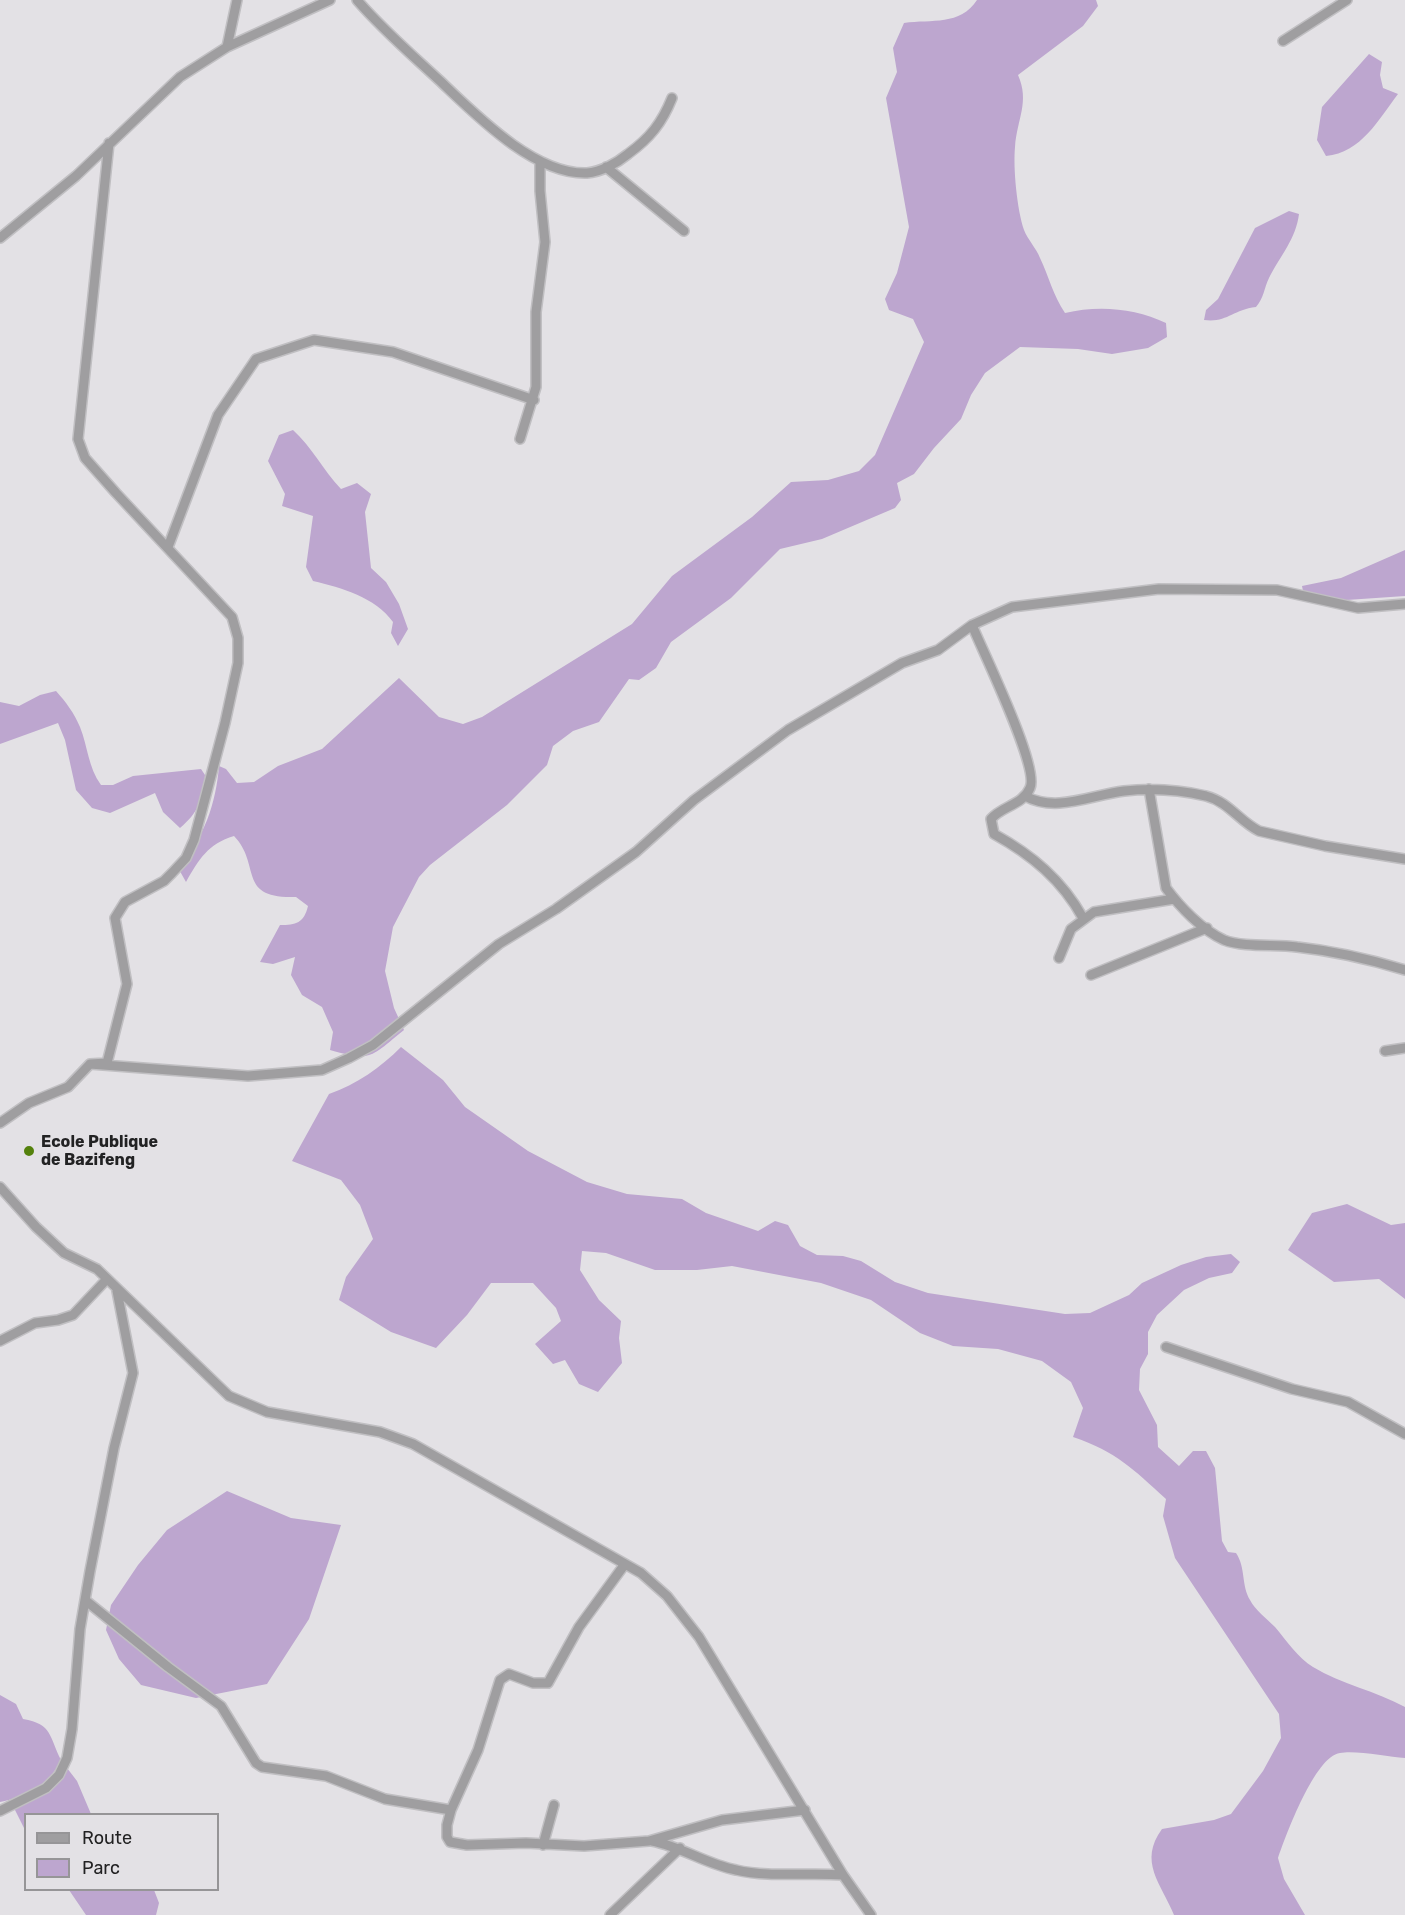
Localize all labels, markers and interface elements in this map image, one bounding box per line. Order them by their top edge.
place label: Ecole Publique de Bazifeng [41,1132,158,1170]
marker: Ecole Publique de Bazifeng [22,1144,36,1158]
legend [24,1813,219,1891]
text: Route [82,1827,132,1849]
text: Parc [82,1857,120,1879]

